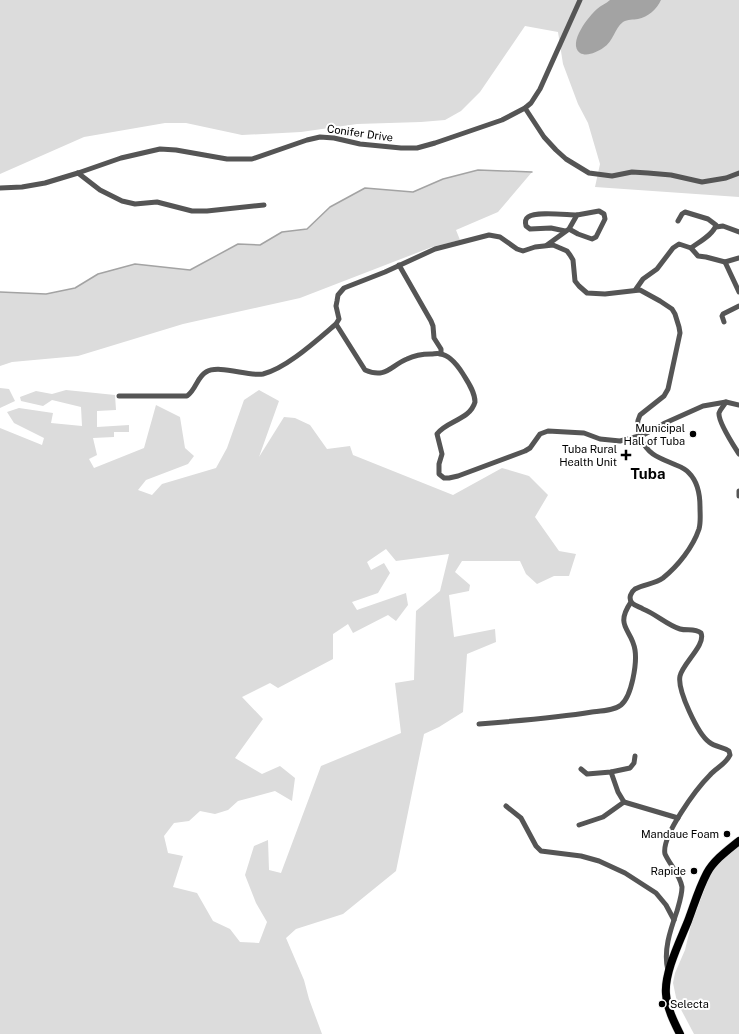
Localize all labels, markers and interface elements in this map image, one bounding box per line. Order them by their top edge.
street label: Conifer Drive [326,122,394,144]
place label: Municipal Hall of Tuba [624,422,685,447]
marker: Municipal Hall of Tuba [688,429,698,439]
place label: Tuba Rural Health Unit [559,443,617,468]
marker: Tuba Rural Health Unit [620,449,632,461]
district label: Tuba [631,465,665,482]
place label: Mandaue Foam [641,828,719,840]
marker: Mandaue Foam [722,829,732,839]
place label: Rapide [651,865,686,877]
marker: Rapide [689,866,699,876]
place label: Selecta [670,998,709,1010]
marker: Selecta [657,999,667,1009]

